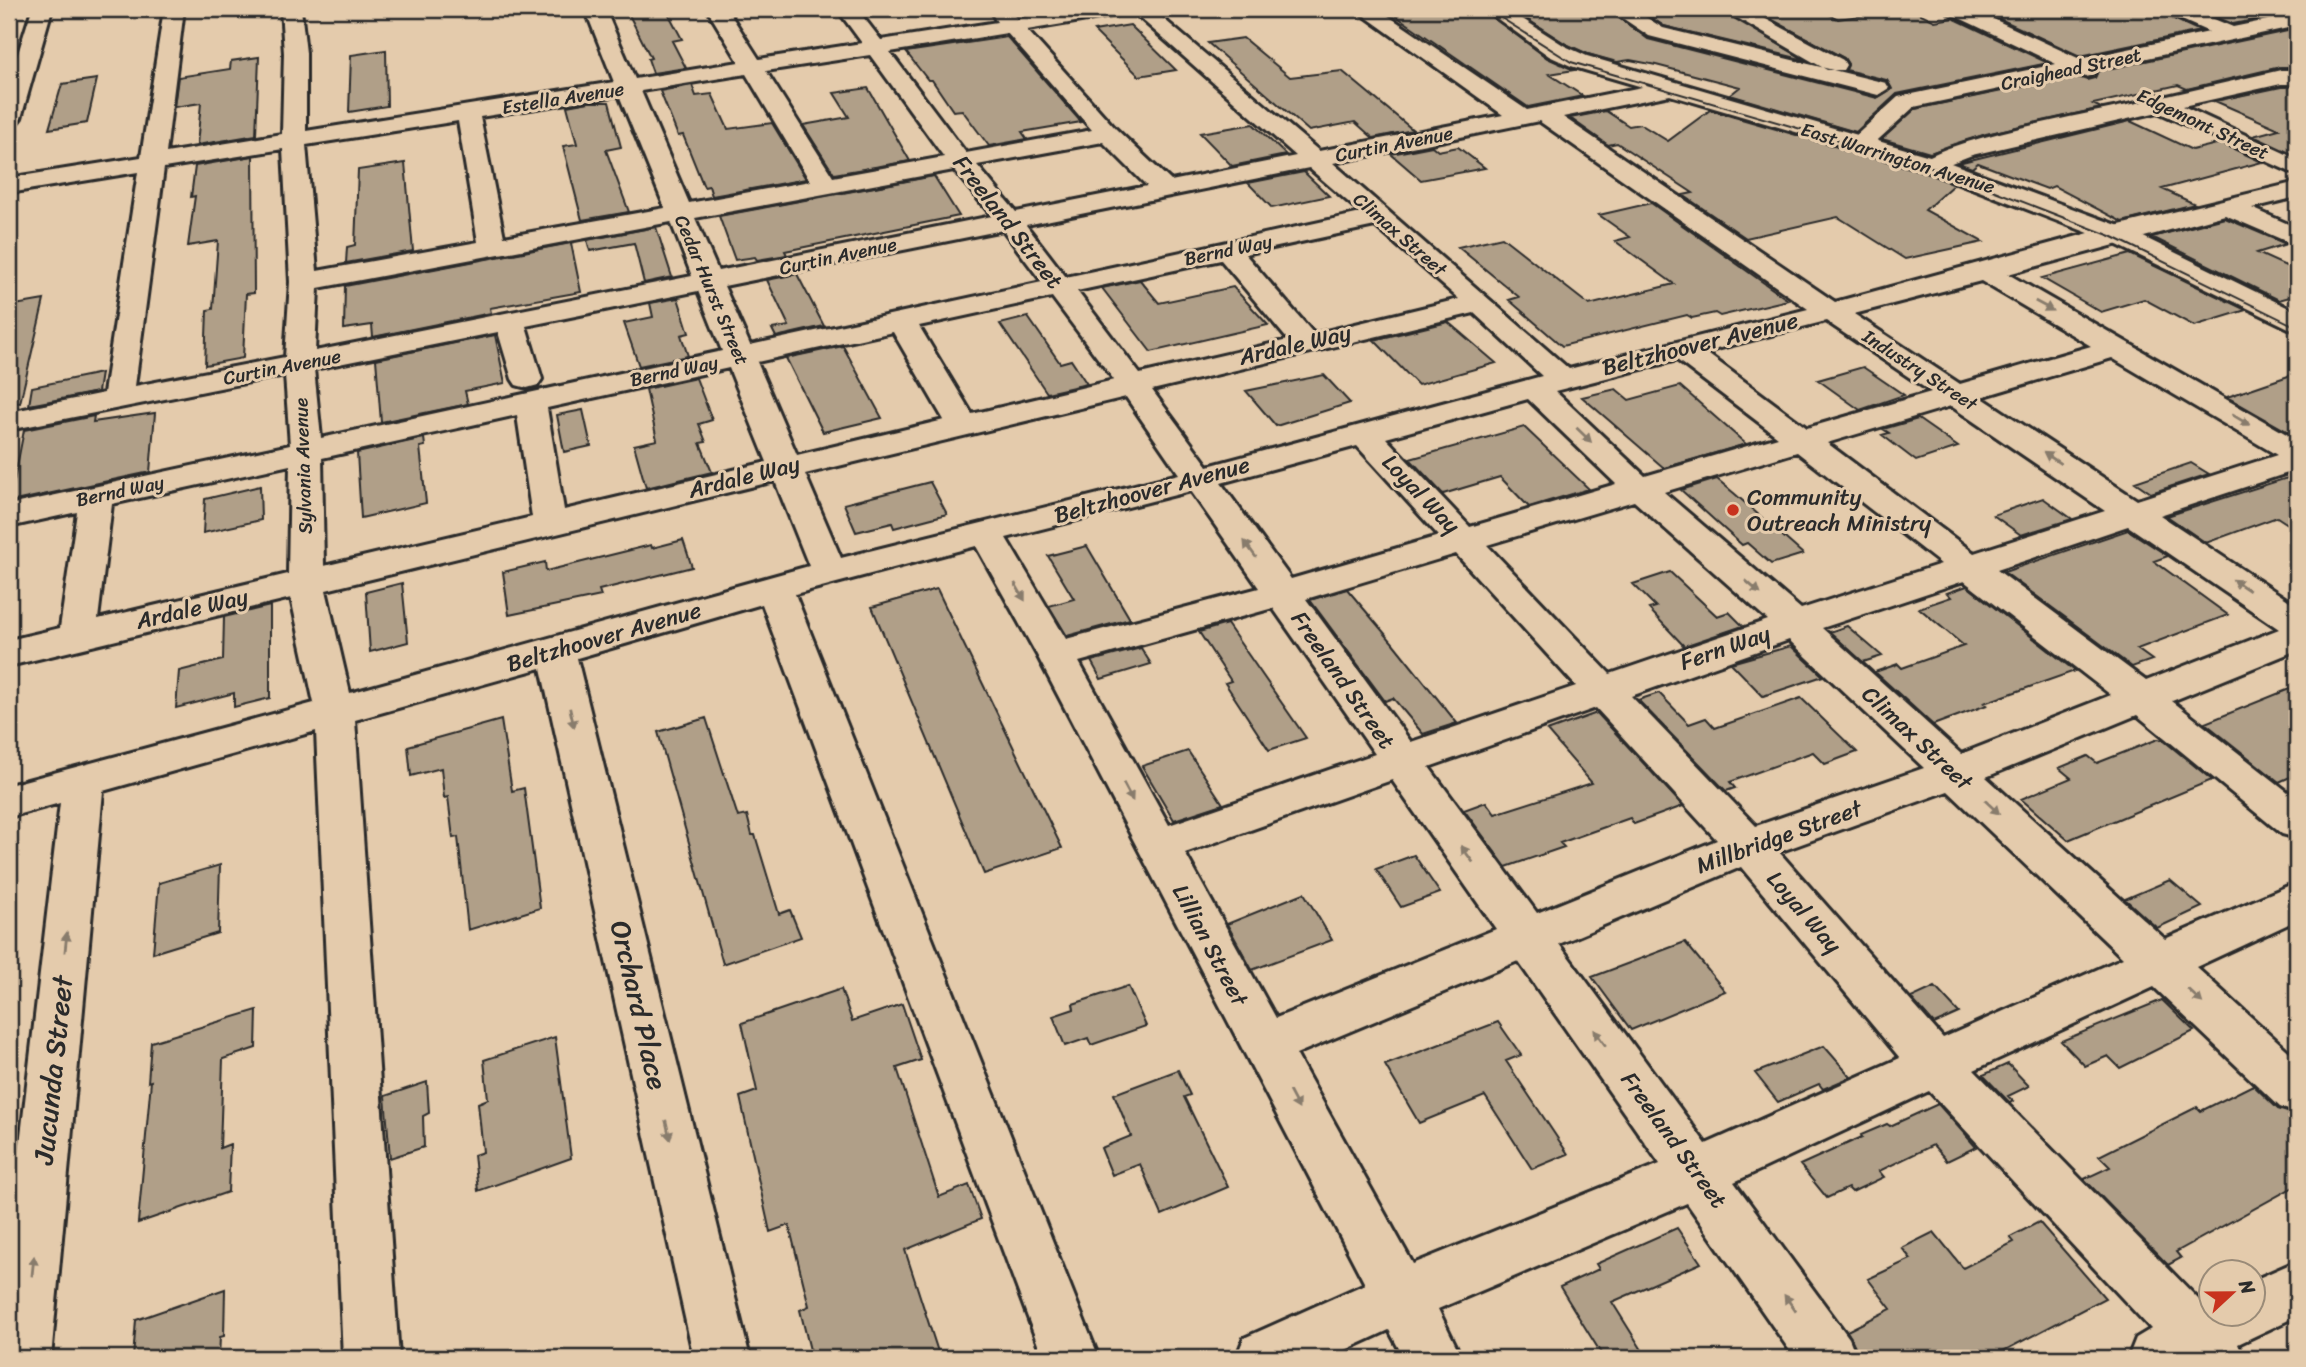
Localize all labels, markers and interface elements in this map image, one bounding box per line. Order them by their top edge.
street label: Craighead Street [1998,38,2144,100]
street label: Estella Avenue [499,72,627,124]
street label: Edgemont Street [2131,79,2275,169]
street label: East Warrington Avenue [1797,113,1999,203]
street label: Curtin Avenue [1332,116,1456,172]
street label: Freeland Street [942,146,1074,298]
street label: Climax Street [1345,184,1456,285]
street label: Cedar Hurst Street [665,210,759,370]
street label: Bernd Way [1181,225,1275,275]
street label: Curtin Avenue [776,227,900,285]
street label: Beltzhoover Avenue [1597,300,1803,388]
one-way arrow [2035,300,2054,312]
street label: Ardale Way [1234,312,1355,378]
street label: Industry Street [1855,320,1985,420]
street label: Curtin Avenue [220,339,344,395]
street label: Bernd Way [627,346,721,396]
street label: Sylvania Avenue [284,397,322,535]
one-way arrow [2232,414,2251,426]
one-way arrow [1575,426,1592,442]
street label: Ardale Way [683,443,804,511]
street label: Beltzhoover Avenue [1050,444,1255,536]
street label: Loyal Way [1372,444,1471,544]
one-way arrow [2043,451,2061,465]
street label: Bernd Way [73,466,167,516]
place label: Community Outreach Ministry [1747,477,1931,544]
marker: Community Outreach Ministry [1725,502,1741,518]
one-way arrow [1243,540,1257,558]
street label: Ardale Way [131,576,252,642]
one-way arrow [1744,579,1762,595]
one-way arrow [2231,579,2250,592]
one-way arrow [1014,583,1026,602]
street label: Beltzhoover Avenue [502,590,706,684]
street label: Freeland Street [1280,602,1406,758]
street label: Fern Way [1674,613,1776,683]
street label: Climax Street [1852,675,1984,802]
one-way arrow [566,707,577,729]
one-way arrow [1123,782,1134,802]
street label: Millbridge Street [1690,787,1869,886]
one-way arrow [1983,799,2000,815]
one-way arrow [1460,844,1474,863]
street label: Loyal Way [1756,861,1852,963]
street label: Lillian Street [1161,877,1260,1015]
street label: Orchard Place [596,916,682,1094]
one-way arrow [61,931,72,953]
street label: Jucunda Street [19,971,87,1168]
one-way arrow [2186,987,2203,1003]
one-way arrow [1594,1029,1608,1047]
street label: Freeland Street [1610,1062,1738,1218]
one-way arrow [1288,1091,1300,1110]
one-way arrow [663,1119,674,1141]
one-way arrow [28,1255,39,1277]
north arrow [2198,1258,2268,1328]
text: N [2229,1274,2265,1300]
one-way arrow [1783,1294,1797,1312]

